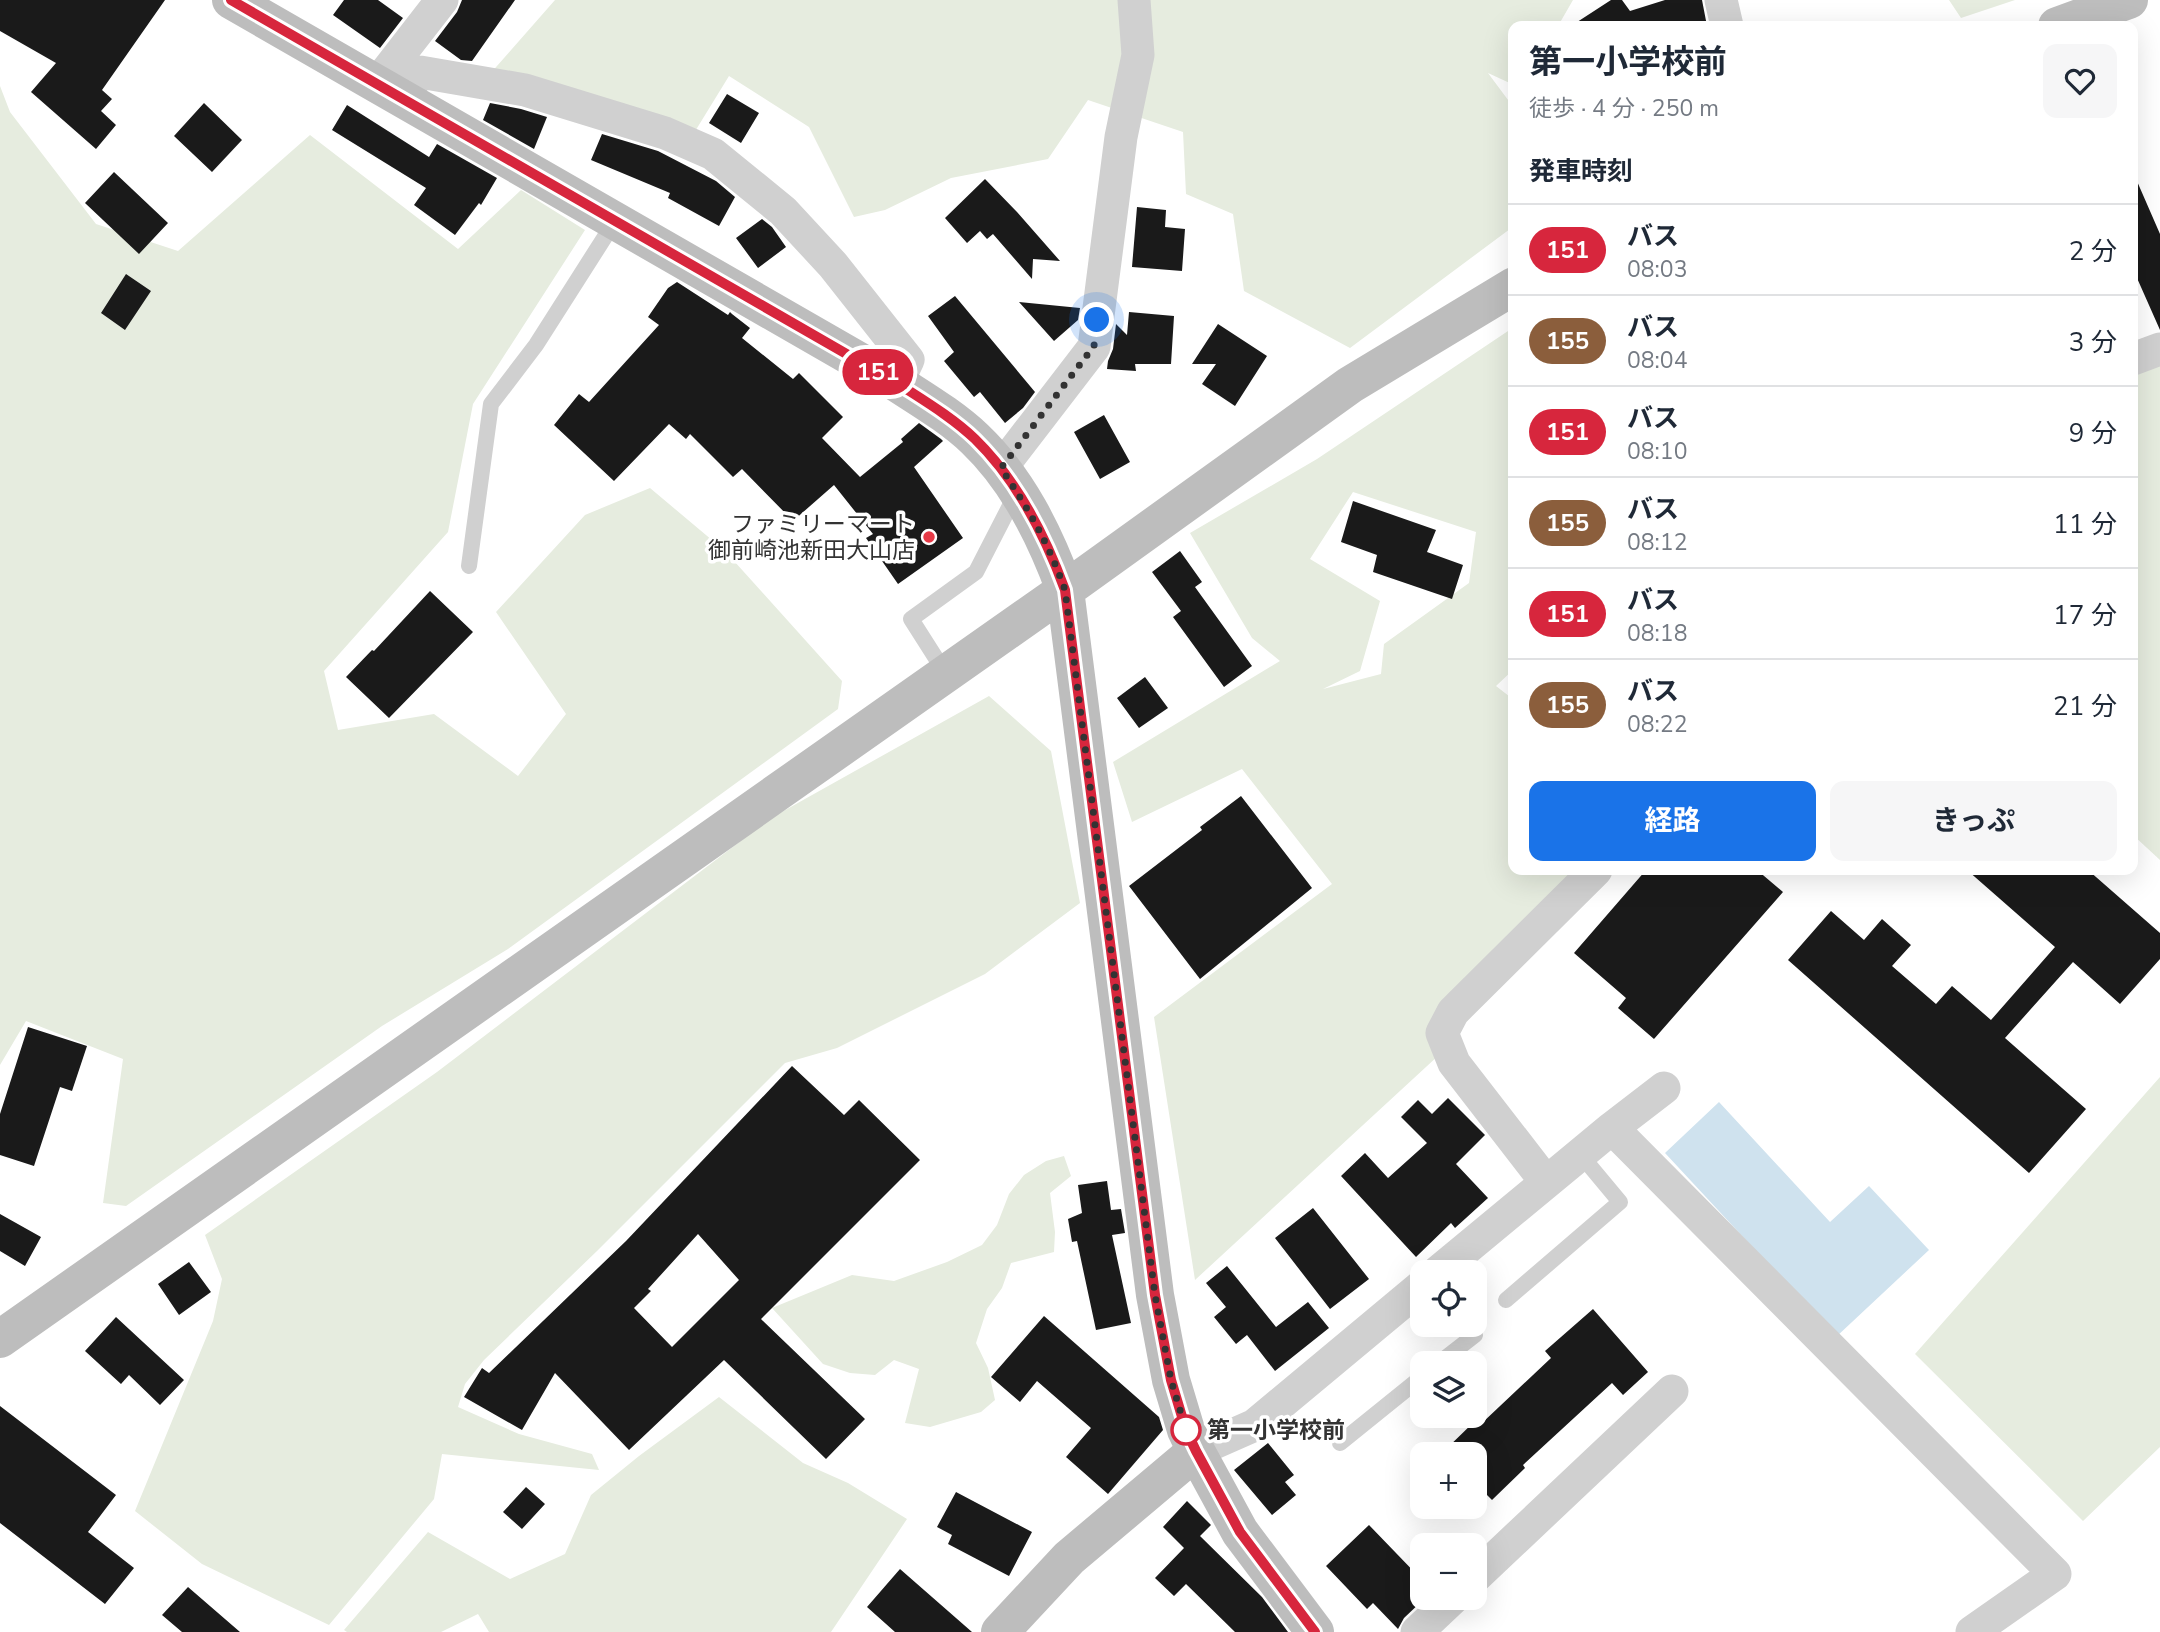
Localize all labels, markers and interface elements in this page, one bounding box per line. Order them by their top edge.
text: 第一小学校前 [1529,40,1727,85]
button: heart [2043,44,2117,118]
text: 徒歩 · 4 分 · 250 m [1529,93,1719,124]
text: 発車時刻 [1529,154,1633,189]
text: バス [1627,219,1679,254]
text: 151 [1546,234,1589,266]
text: 2 分 [2069,234,2117,269]
text: 08:03 [1627,254,1687,285]
your location [1079,302,1114,337]
text: バス [1627,310,1679,345]
text: 155 [1546,325,1589,357]
text: 3 分 [2069,325,2117,360]
text: 08:04 [1627,345,1687,376]
line badge: 151 [838,349,918,395]
text: 151 [856,356,900,388]
text: バス [1627,401,1679,436]
text: 151 [1546,416,1589,448]
text: 9 分 [2069,416,2117,451]
text: 08:10 [1627,436,1687,467]
text: バス [1627,492,1679,527]
text: 155 [1546,507,1589,539]
text: 11 分 [2053,507,2117,542]
place label: ファミリーマート 御前崎池新田大山店 [708,509,915,566]
text: 08:12 [1627,527,1687,558]
marker: ファミリーマート 御前崎池新田大山店 [921,529,937,545]
text: バス [1627,583,1679,618]
text: 151 [1546,598,1589,630]
text: 17 分 [2053,598,2117,633]
text: 08:18 [1627,618,1687,649]
text: バス [1627,674,1679,709]
text: 155 [1546,689,1589,721]
text: 21 分 [2053,689,2117,724]
text: 08:22 [1627,709,1687,740]
button: 経路 [1529,781,1816,861]
button: きっぷ [1830,781,2117,861]
map controls [1410,1260,1487,1610]
button: locate [1410,1260,1487,1337]
button: layers [1410,1351,1487,1428]
marker: 第一小学校前 [1171,1415,1201,1445]
place label: 第一小学校前 [1207,1415,1345,1446]
button: + [1410,1442,1487,1519]
button: − [1410,1533,1487,1610]

